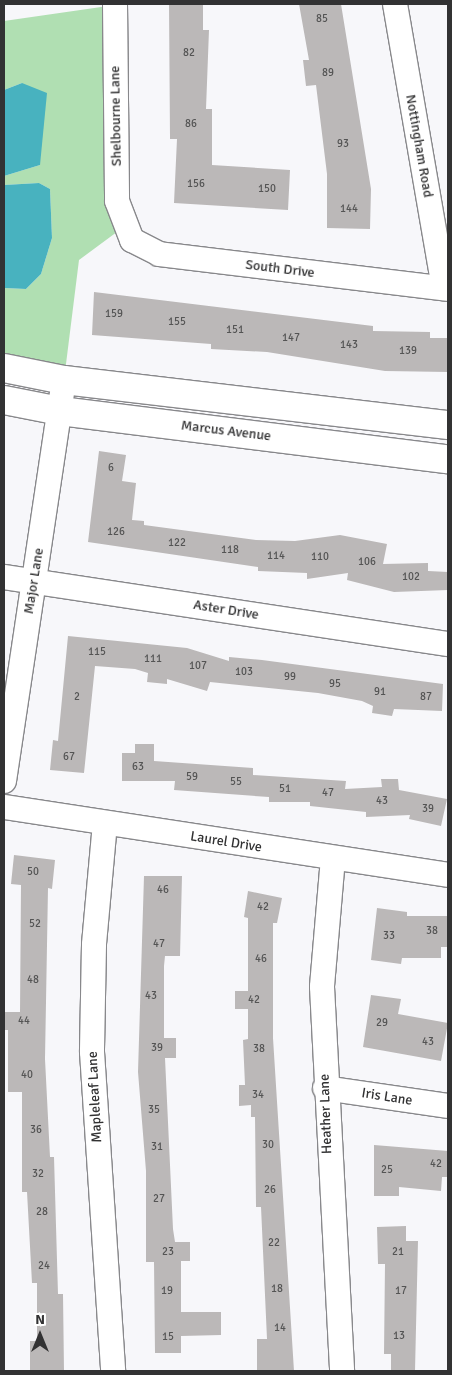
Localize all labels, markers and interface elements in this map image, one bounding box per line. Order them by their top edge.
house number: 85 [316,12,328,26]
house number: 82 [183,46,195,60]
street label: Shelbourne Lane [107,66,125,166]
house number: 89 [322,66,334,80]
street label: Nottingham Road [402,93,436,199]
house number: 86 [185,117,197,131]
house number: 93 [337,137,349,151]
house number: 156 [187,177,205,191]
house number: 150 [258,182,276,196]
house number: 144 [340,202,358,216]
street label: South Drive [244,256,316,282]
house number: 159 [105,307,123,321]
house number: 155 [168,315,186,329]
house number: 151 [226,323,244,337]
house number: 147 [282,331,300,345]
house number: 143 [340,338,358,352]
house number: 139 [399,344,417,358]
street label: Marcus Avenue [180,417,272,445]
house number: 6 [108,461,114,475]
house number: 126 [107,525,125,539]
house number: 122 [168,536,186,550]
house number: 118 [221,543,239,557]
street label: Major Lane [20,547,48,615]
house number: 114 [267,549,285,563]
house number: 110 [311,550,329,564]
house number: 106 [358,555,376,569]
house number: 102 [402,570,420,584]
street label: Aster Drive [192,597,260,623]
house number: 115 [88,645,106,659]
house number: 111 [144,652,162,666]
house number: 107 [189,659,207,673]
house number: 103 [235,665,253,679]
house number: 99 [284,670,296,684]
house number: 95 [329,677,341,691]
house number: 91 [374,685,386,699]
house number: 2 [74,690,80,704]
house number: 87 [420,690,432,704]
house number: 67 [63,750,75,764]
house number: 63 [132,760,144,774]
house number: 59 [186,770,198,784]
house number: 55 [230,775,242,789]
house number: 51 [279,782,291,796]
house number: 47 [322,786,334,800]
house number: 43 [376,794,388,808]
house number: 39 [422,802,434,816]
street label: Laurel Drive [189,828,263,856]
house number: 50 [27,865,39,879]
house number: 46 [157,883,169,897]
house number: 42 [257,900,269,914]
house number: 52 [29,917,41,931]
house number: 38 [426,924,438,938]
house number: 33 [383,929,395,943]
house number: 47 [153,937,165,951]
house number: 46 [255,952,267,966]
house number: 48 [27,973,39,987]
house number: 43 [145,989,157,1003]
house number: 42 [248,993,260,1007]
house number: 44 [18,1014,30,1028]
house number: 29 [376,1016,388,1030]
house number: 43 [422,1035,434,1049]
house number: 39 [151,1041,163,1055]
house number: 38 [253,1042,265,1056]
street label: Mapleleaf Lane [84,1051,106,1143]
house number: 40 [21,1068,33,1082]
street label: Heather Lane [316,1074,336,1154]
street label: Iris Lane [360,1085,414,1109]
house number: 34 [252,1088,264,1102]
house number: 35 [148,1103,160,1117]
house number: 36 [30,1123,42,1137]
house number: 30 [262,1138,274,1152]
house number: 31 [151,1140,163,1154]
house number: 42 [430,1157,442,1171]
house number: 25 [381,1163,393,1177]
house number: 32 [32,1167,44,1181]
house number: 26 [264,1183,276,1197]
house number: 27 [153,1192,165,1206]
house number: 28 [36,1205,48,1219]
house number: 22 [268,1236,280,1250]
house number: 23 [162,1245,174,1259]
house number: 21 [392,1245,404,1259]
house number: 24 [38,1259,50,1273]
house number: 18 [271,1282,283,1296]
house number: 19 [161,1284,173,1298]
house number: 17 [395,1284,407,1298]
north arrow [15,1310,65,1360]
text: N [35,1311,45,1328]
house number: 14 [274,1321,286,1335]
house number: 13 [393,1329,405,1343]
house number: 15 [162,1330,174,1344]

